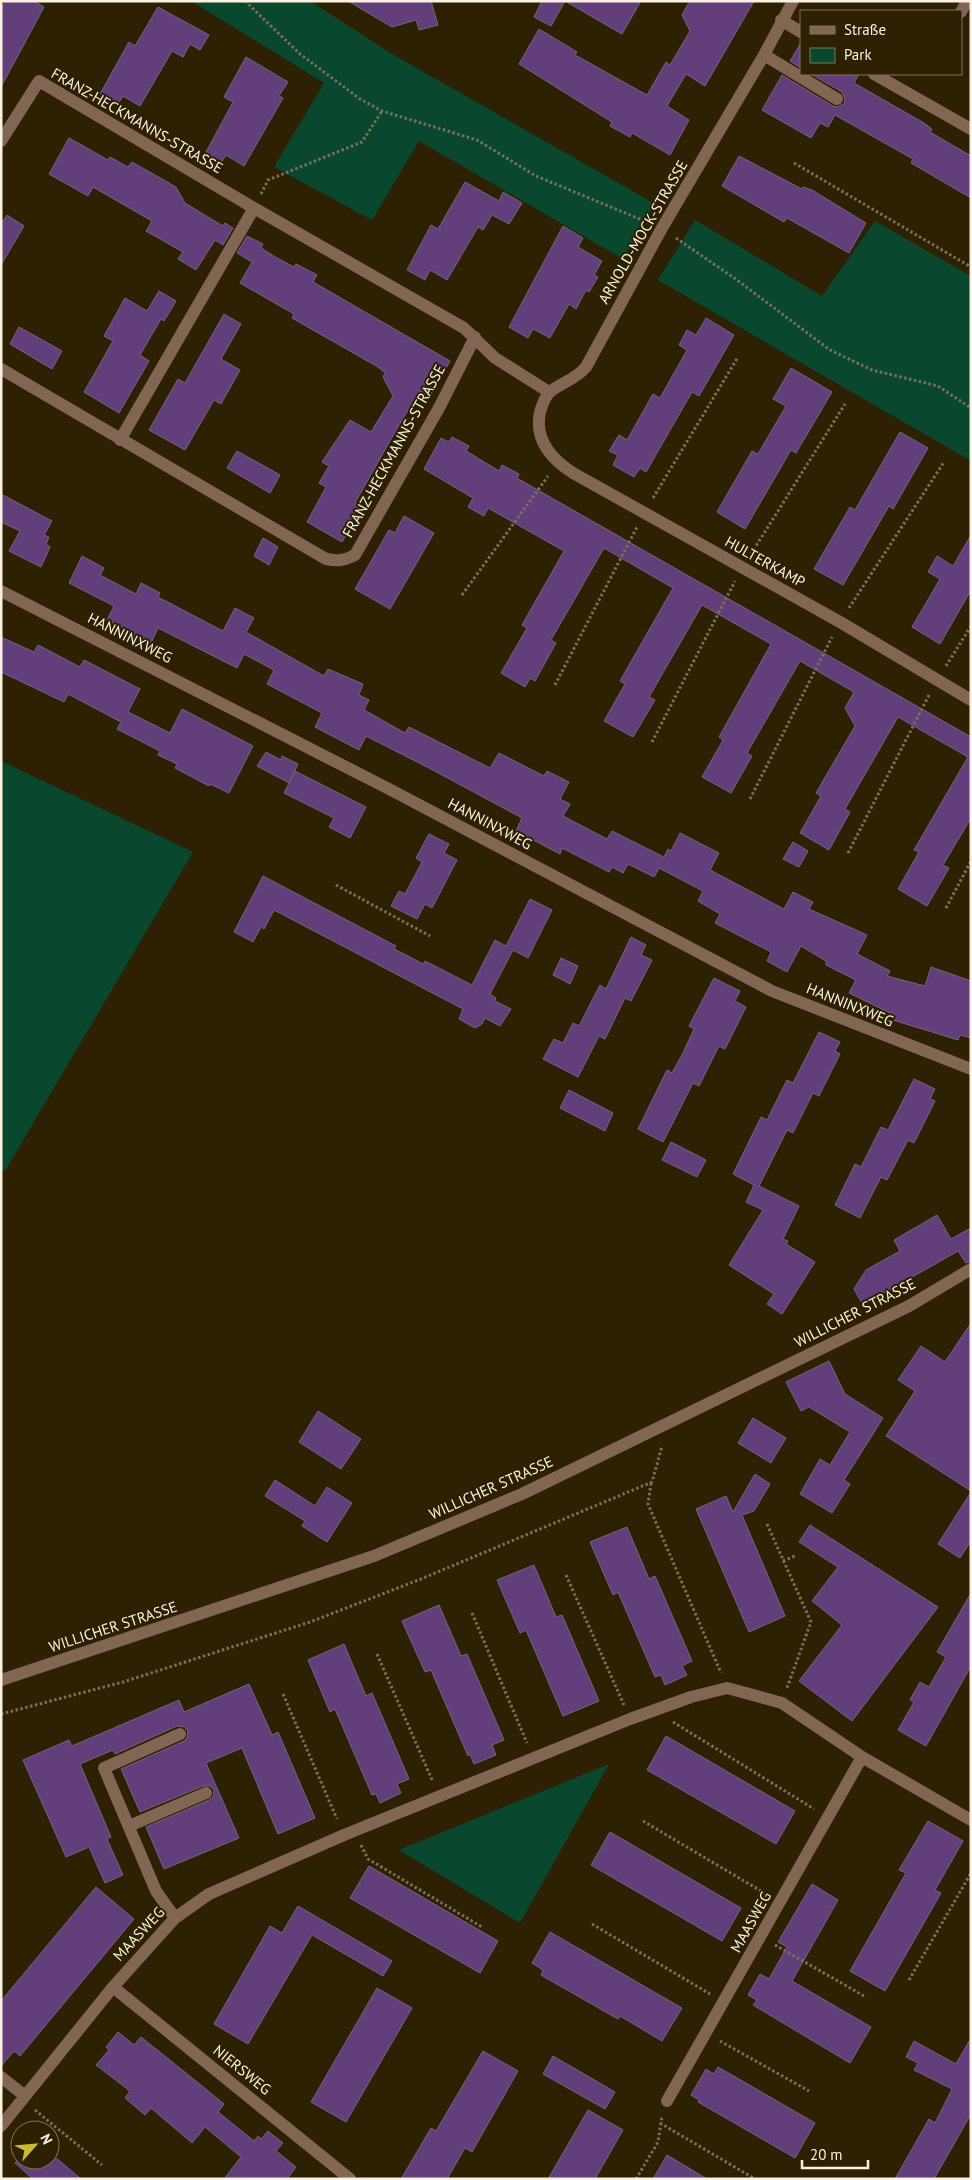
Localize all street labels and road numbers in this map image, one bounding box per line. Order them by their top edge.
street label: FRANZ-HECKMANNS-STRASSE [48,64,226,178]
street label: ARNOLD-MOCK-STRASSE [594,157,691,307]
street label: FRANZ-HECKMANNS-STRASSE [338,361,449,541]
street label: HULTERKAMP [722,532,809,591]
street label: HANNINXWEG [85,608,176,667]
street label: HANNINXWEG [445,793,535,854]
street label: HANNINXWEG [804,978,897,1031]
street label: WILLICHER STRASSE [791,1274,919,1351]
street label: WILLICHER STRASSE [426,1452,556,1523]
street label: WILLICHER STRASSE [46,1597,179,1656]
street label: MAASWEG [726,1888,775,1956]
street label: MAASWEG [109,1903,168,1965]
street label: NIERSWEG [210,2041,275,2099]

